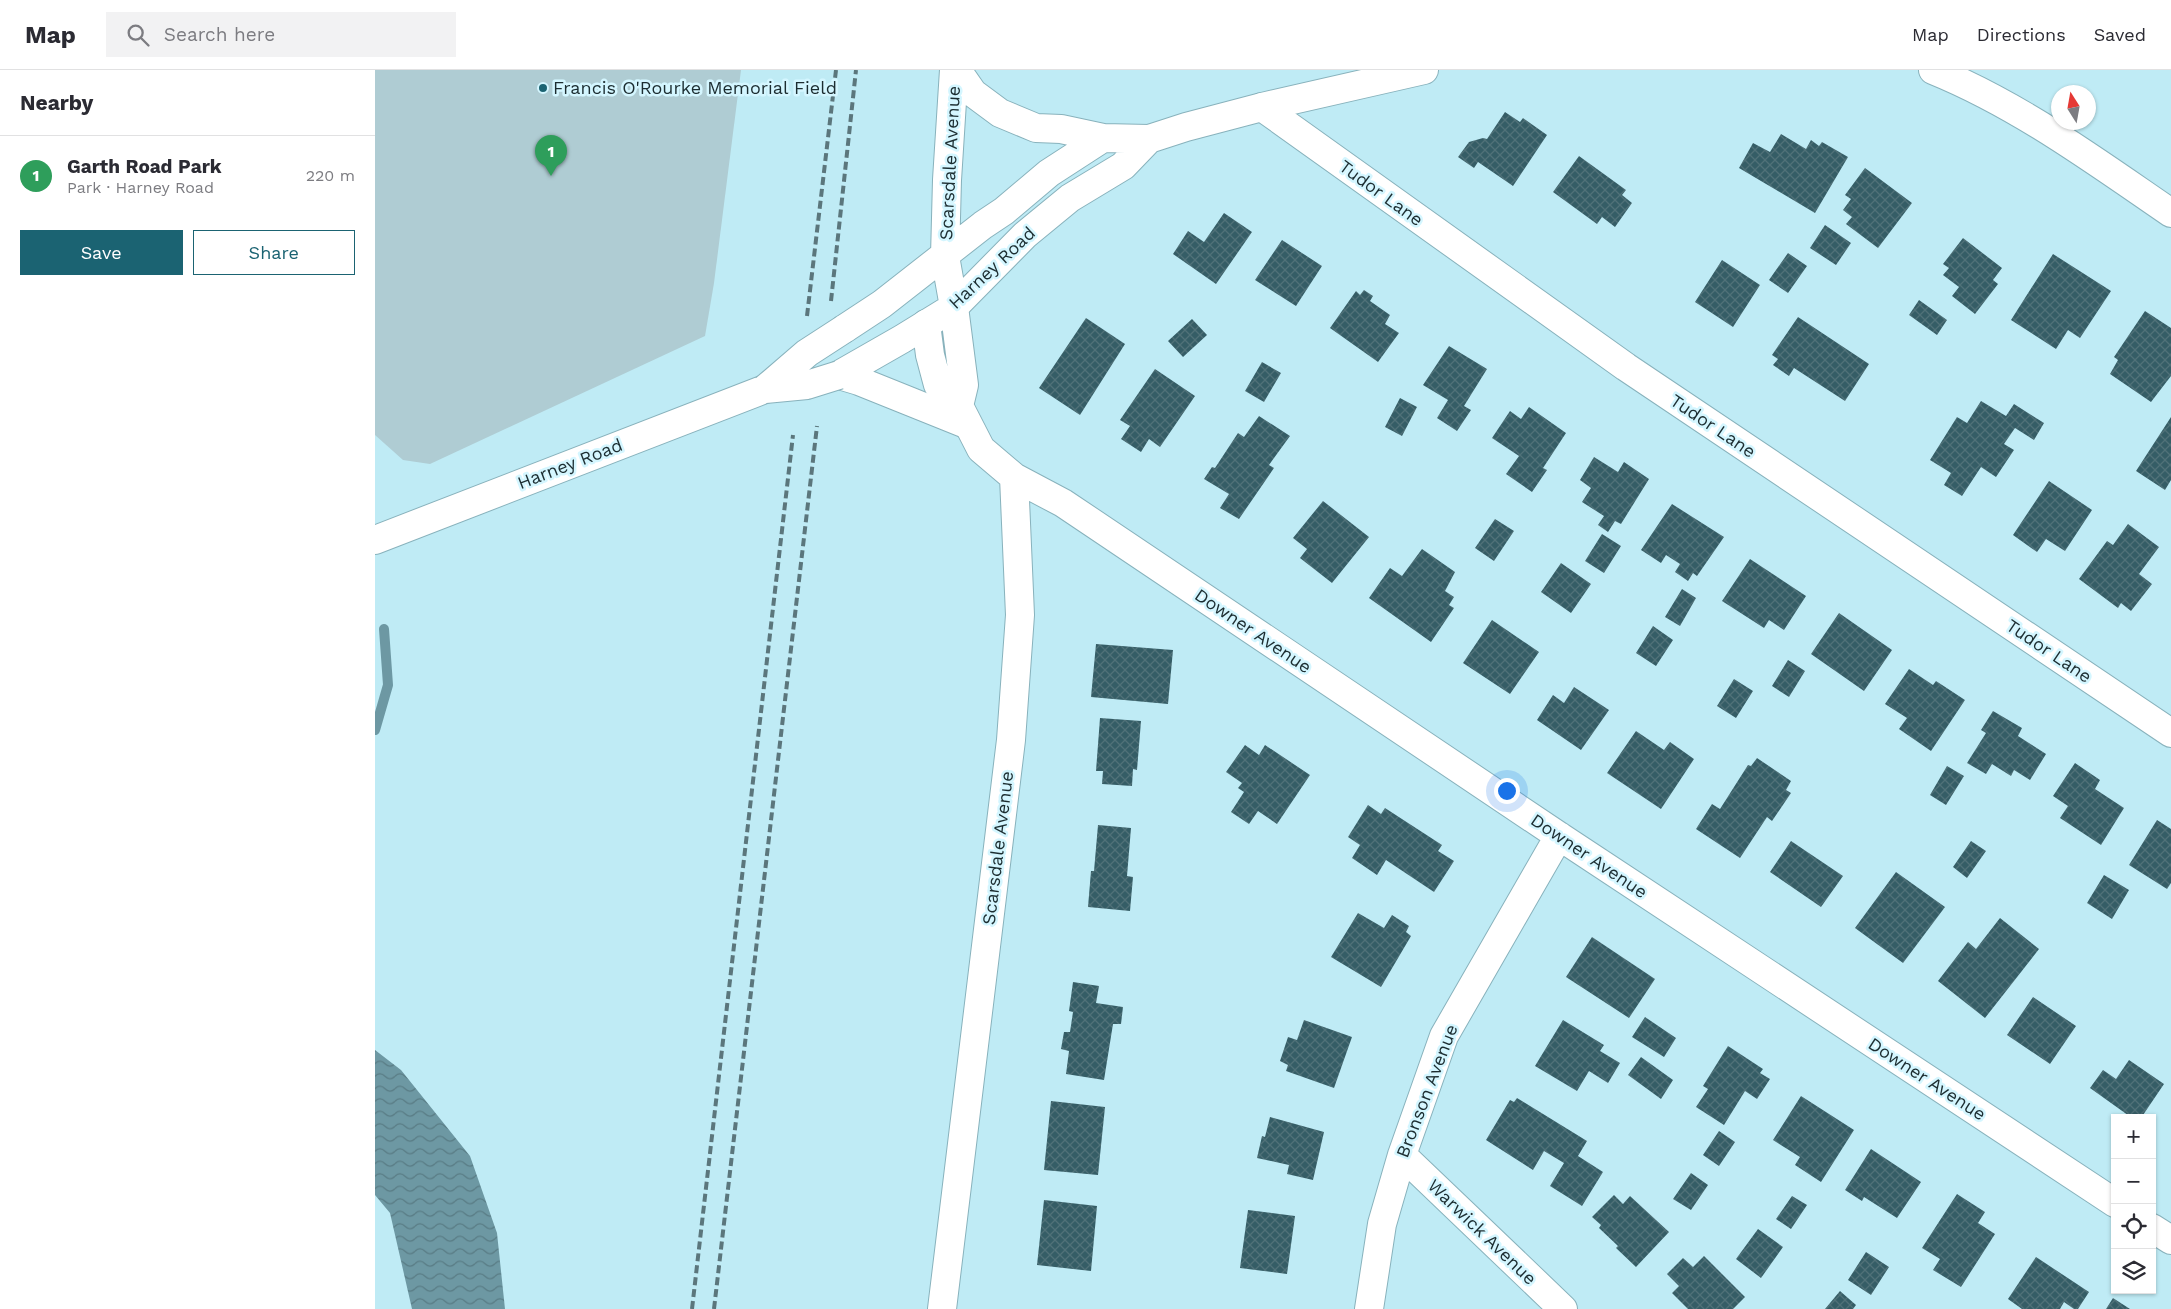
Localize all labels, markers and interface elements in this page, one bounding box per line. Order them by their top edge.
search box [106,12,456,57]
text: Map [25,21,76,49]
icon: search [124,21,152,49]
text: Search here [164,23,275,46]
text: Map [1912,24,1949,45]
text: Directions [1977,24,2066,45]
text: Saved [2094,24,2146,45]
place label: Francis O'Rourke Memorial Field [553,77,837,98]
marker: Francis O'Rourke Memorial Field [537,82,549,94]
street label: Scarsdale Avenue [935,85,964,241]
north arrow [2051,85,2096,130]
text: Nearby [20,90,93,115]
pin: 1 [535,135,567,176]
text: Garth Road Park [67,155,222,178]
street label: Tudor Lane [1335,155,1427,230]
text: 1 [33,166,39,185]
text: 220 m [306,166,355,185]
text: Park · Harney Road [67,178,214,197]
street label: Harney Road [944,222,1039,313]
button: Save [20,230,183,275]
button: Share [193,230,355,275]
street label: Tudor Lane [1667,389,1760,462]
street label: Harney Road [514,434,625,493]
street label: Downer Avenue [1191,584,1316,677]
street label: Tudor Lane [2003,614,2096,687]
street label: Scarsdale Avenue [978,770,1017,926]
your location [1494,778,1520,804]
street label: Downer Avenue [1527,809,1652,902]
street label: Bronson Avenue [1391,1021,1462,1161]
street label: Downer Avenue [1864,1033,1990,1124]
map controls [2111,1114,2156,1294]
button: + [2111,1114,2156,1159]
button: − [2111,1159,2156,1204]
street label: Warwick Avenue [1424,1174,1541,1289]
button: locate [2111,1204,2156,1249]
button: layers [2111,1249,2156,1294]

